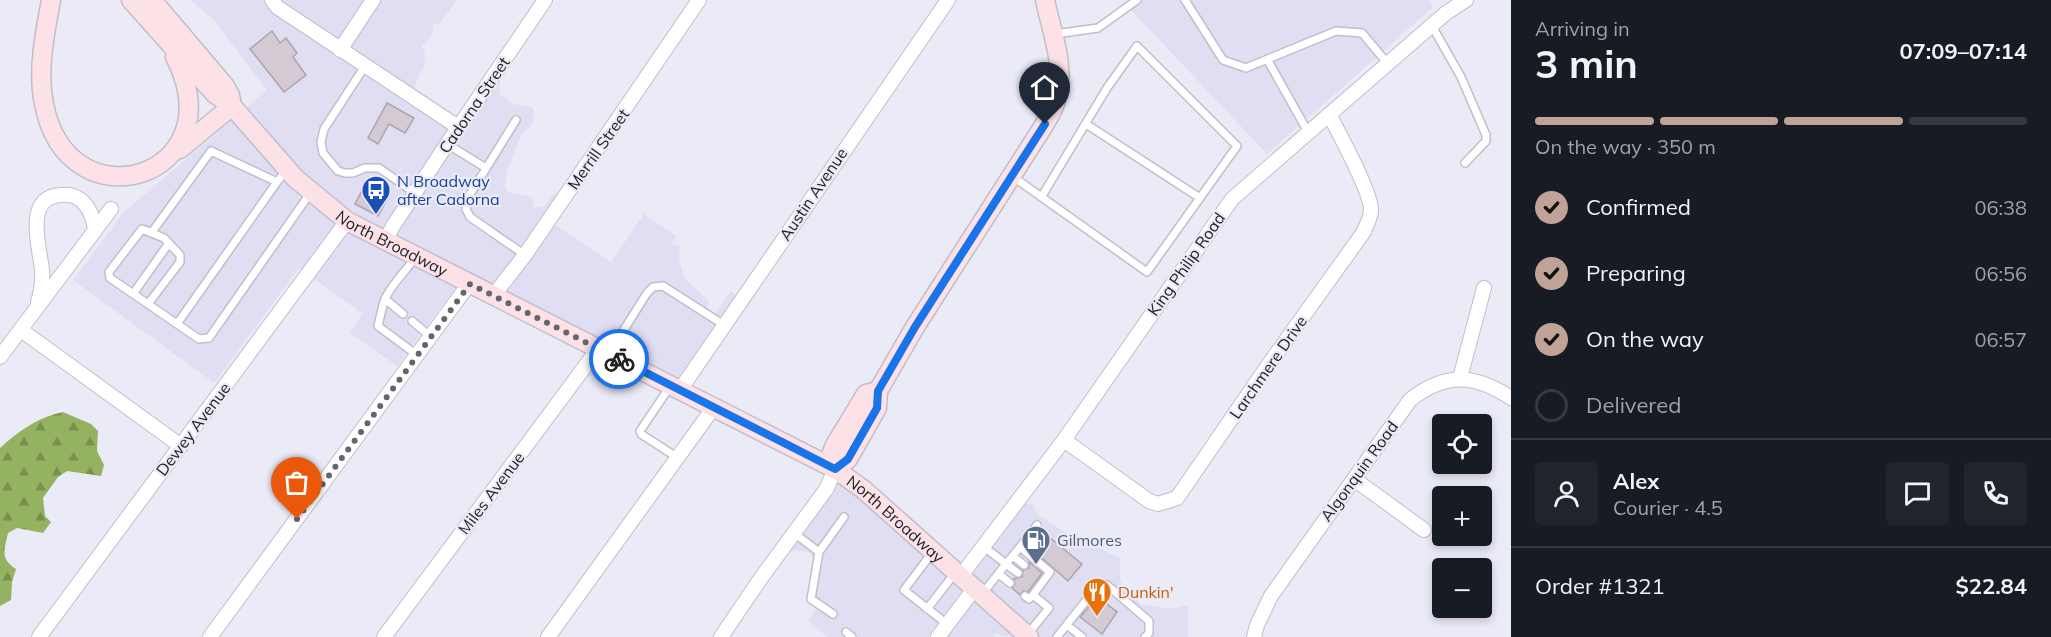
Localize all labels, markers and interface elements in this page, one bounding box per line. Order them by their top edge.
text: Arriving in [1535,16,1630,41]
text: 07:09–07:14 [1899,37,2027,65]
text: 3 min [1535,39,1638,88]
street label: Cadorna Street [434,53,514,157]
pin [1019,62,1070,124]
icon: home [1028,71,1061,104]
street label: Merrill Street [563,104,633,193]
text: On the way · 350 m [1535,134,1716,159]
street label: Austin Avenue [775,144,851,244]
place label: N Broadway after Cadorna [397,171,500,209]
bus stop icon: N Broadway after Cadorna [360,174,392,216]
icon: check [1535,191,1568,224]
text: Confirmed [1586,193,1691,221]
text: 06:38 [1974,195,2027,220]
street label: North Broadway [332,206,451,281]
street label: King Philip Road [1143,209,1229,319]
icon: check [1535,257,1568,290]
text: Preparing [1586,259,1686,287]
text: 06:56 [1974,261,2027,286]
street label: Larchmere Drive [1225,312,1311,422]
icon: check [1535,323,1568,356]
text: On the way [1586,325,1704,353]
text: 06:57 [1974,327,2027,352]
courier [589,329,649,389]
icon: bike [603,343,636,376]
street label: Dewey Avenue [152,379,234,479]
text: Delivered [1586,391,1681,419]
map controls [1432,414,1492,618]
button: locate [1432,414,1492,474]
street label: Algonquin Road [1316,417,1402,525]
street label: Miles Avenue [454,448,528,538]
pin [271,457,322,519]
button: person [1535,462,1598,525]
button: chat [1886,462,1949,525]
button: phone [1964,462,2027,525]
icon: bag [280,466,313,499]
text: Alex [1613,467,1659,495]
street label: North Broadway [843,471,949,567]
button: + [1432,486,1492,546]
text: Courier · 4.5 [1613,495,1723,520]
fuel station icon: Gilmores [1020,524,1052,566]
place label: Gilmores [1057,530,1122,550]
button: − [1432,558,1492,618]
text: Order #1321 [1535,572,1665,600]
text: $22.84 [1956,572,2027,600]
restaurant icon: Dunkin' [1081,576,1113,618]
place label: Dunkin' [1118,582,1174,602]

